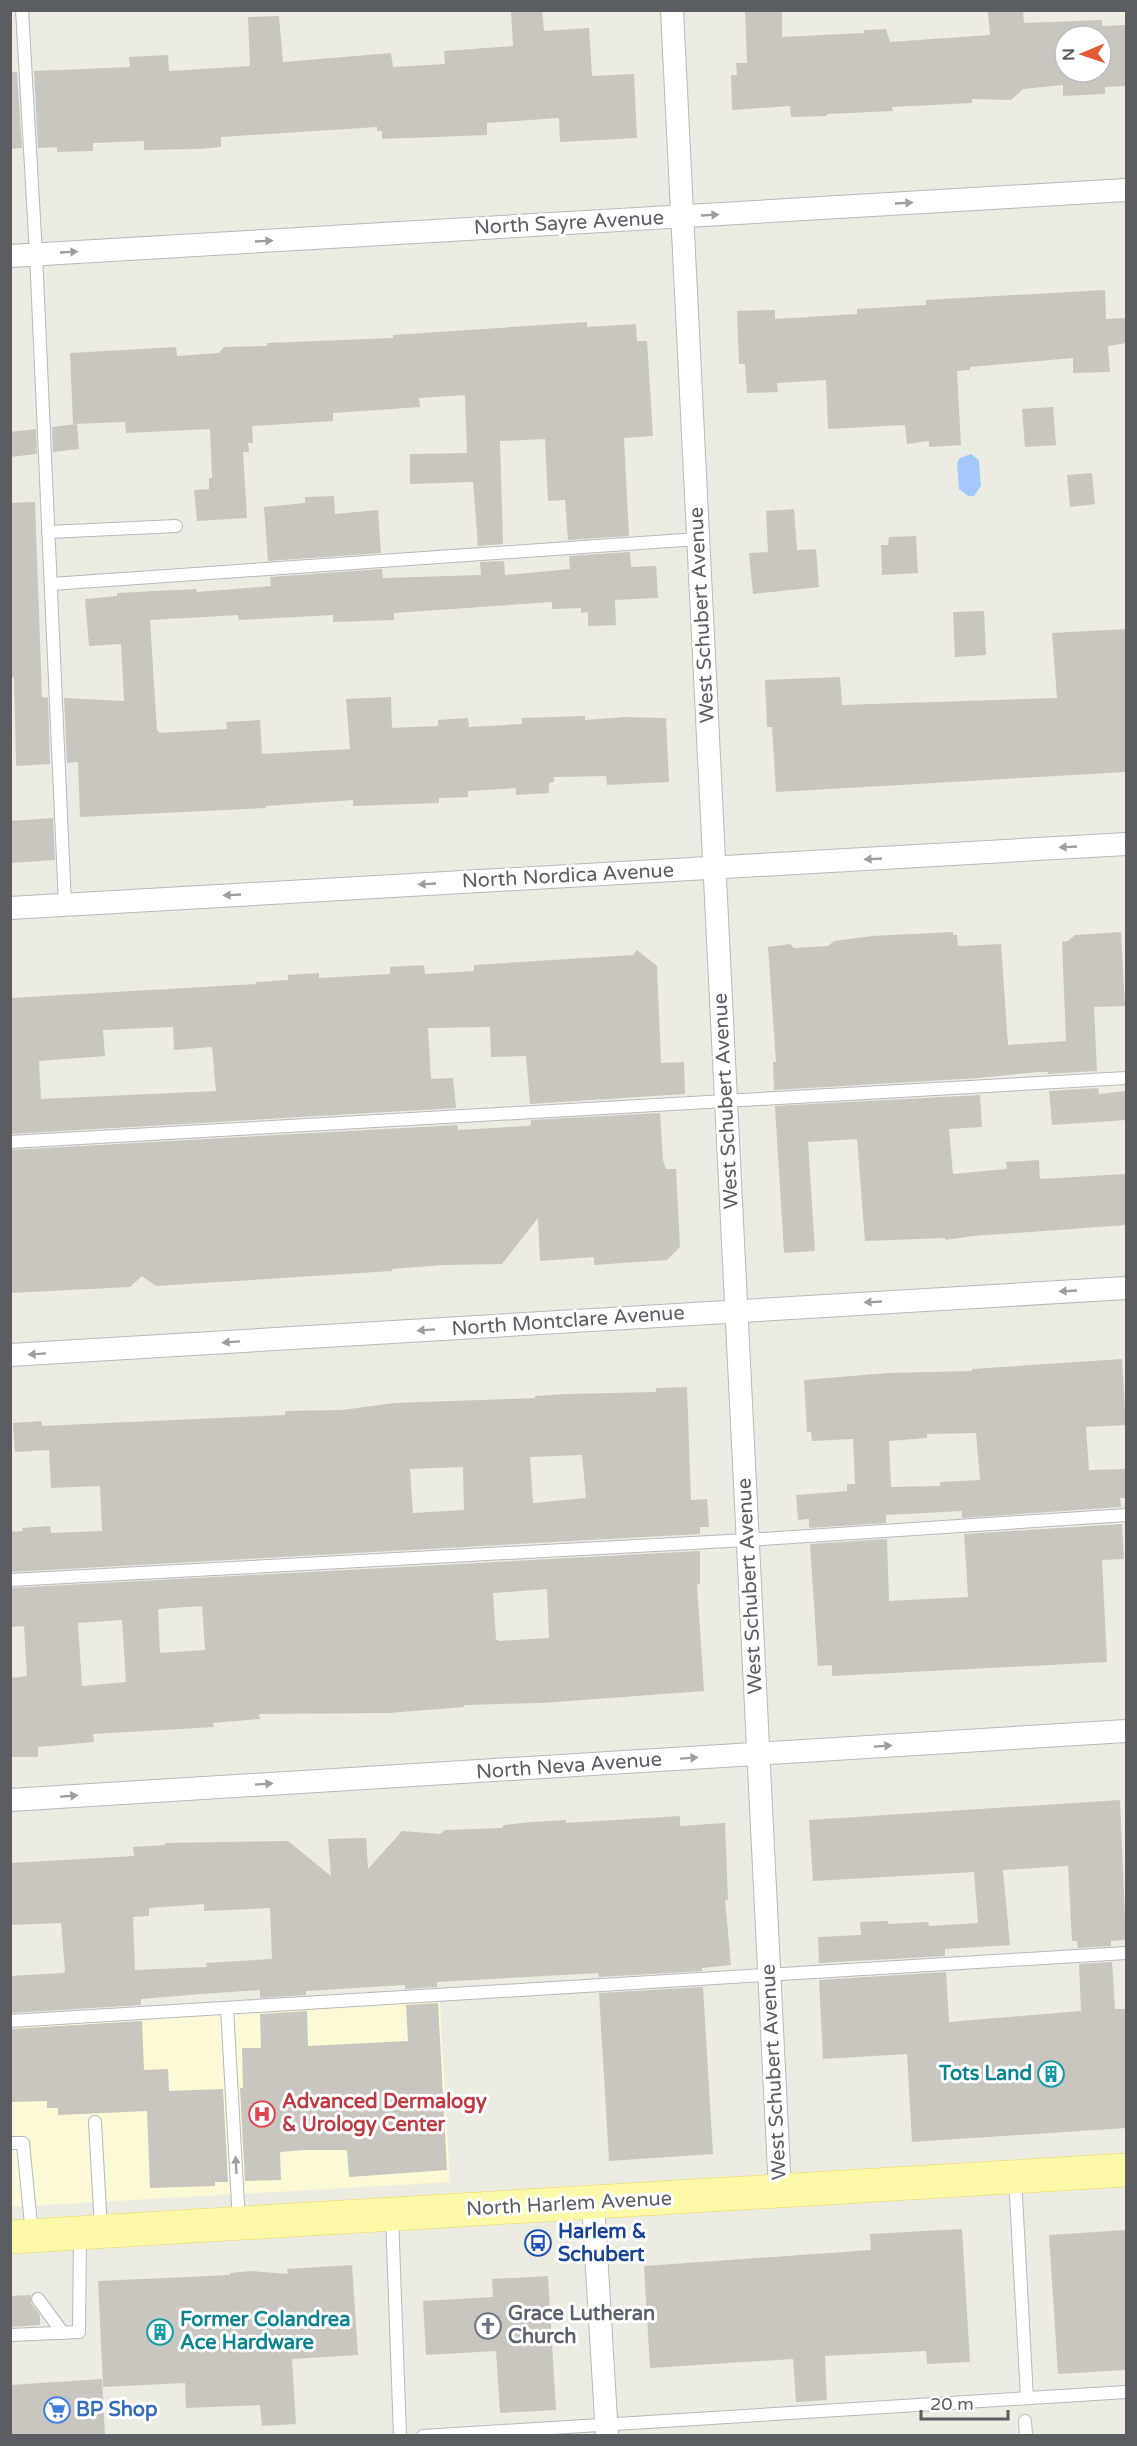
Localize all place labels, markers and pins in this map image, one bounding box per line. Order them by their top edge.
building icon: Tots Land [1036,2059,1066,2089]
place label: Tots Land [938,2062,1032,2086]
place label: Advanced Dermalogy & Urology Center [282,2090,487,2137]
hospital icon: Advanced Dermalogy & Urology Center [247,2099,277,2129]
place label: Harlem & Schubert [558,2220,647,2267]
bus stop icon: Harlem & Schubert [523,2228,553,2258]
place label: Grace Lutheran Church [508,2302,655,2349]
place label: Former Colandrea Ace Hardware [180,2308,350,2355]
church icon: Grace Lutheran Church [473,2311,503,2341]
building icon: Former Colandrea Ace Hardware [145,2317,175,2347]
supermarket icon: BP Shop [42,2395,72,2425]
place label: BP Shop [76,2398,158,2422]

